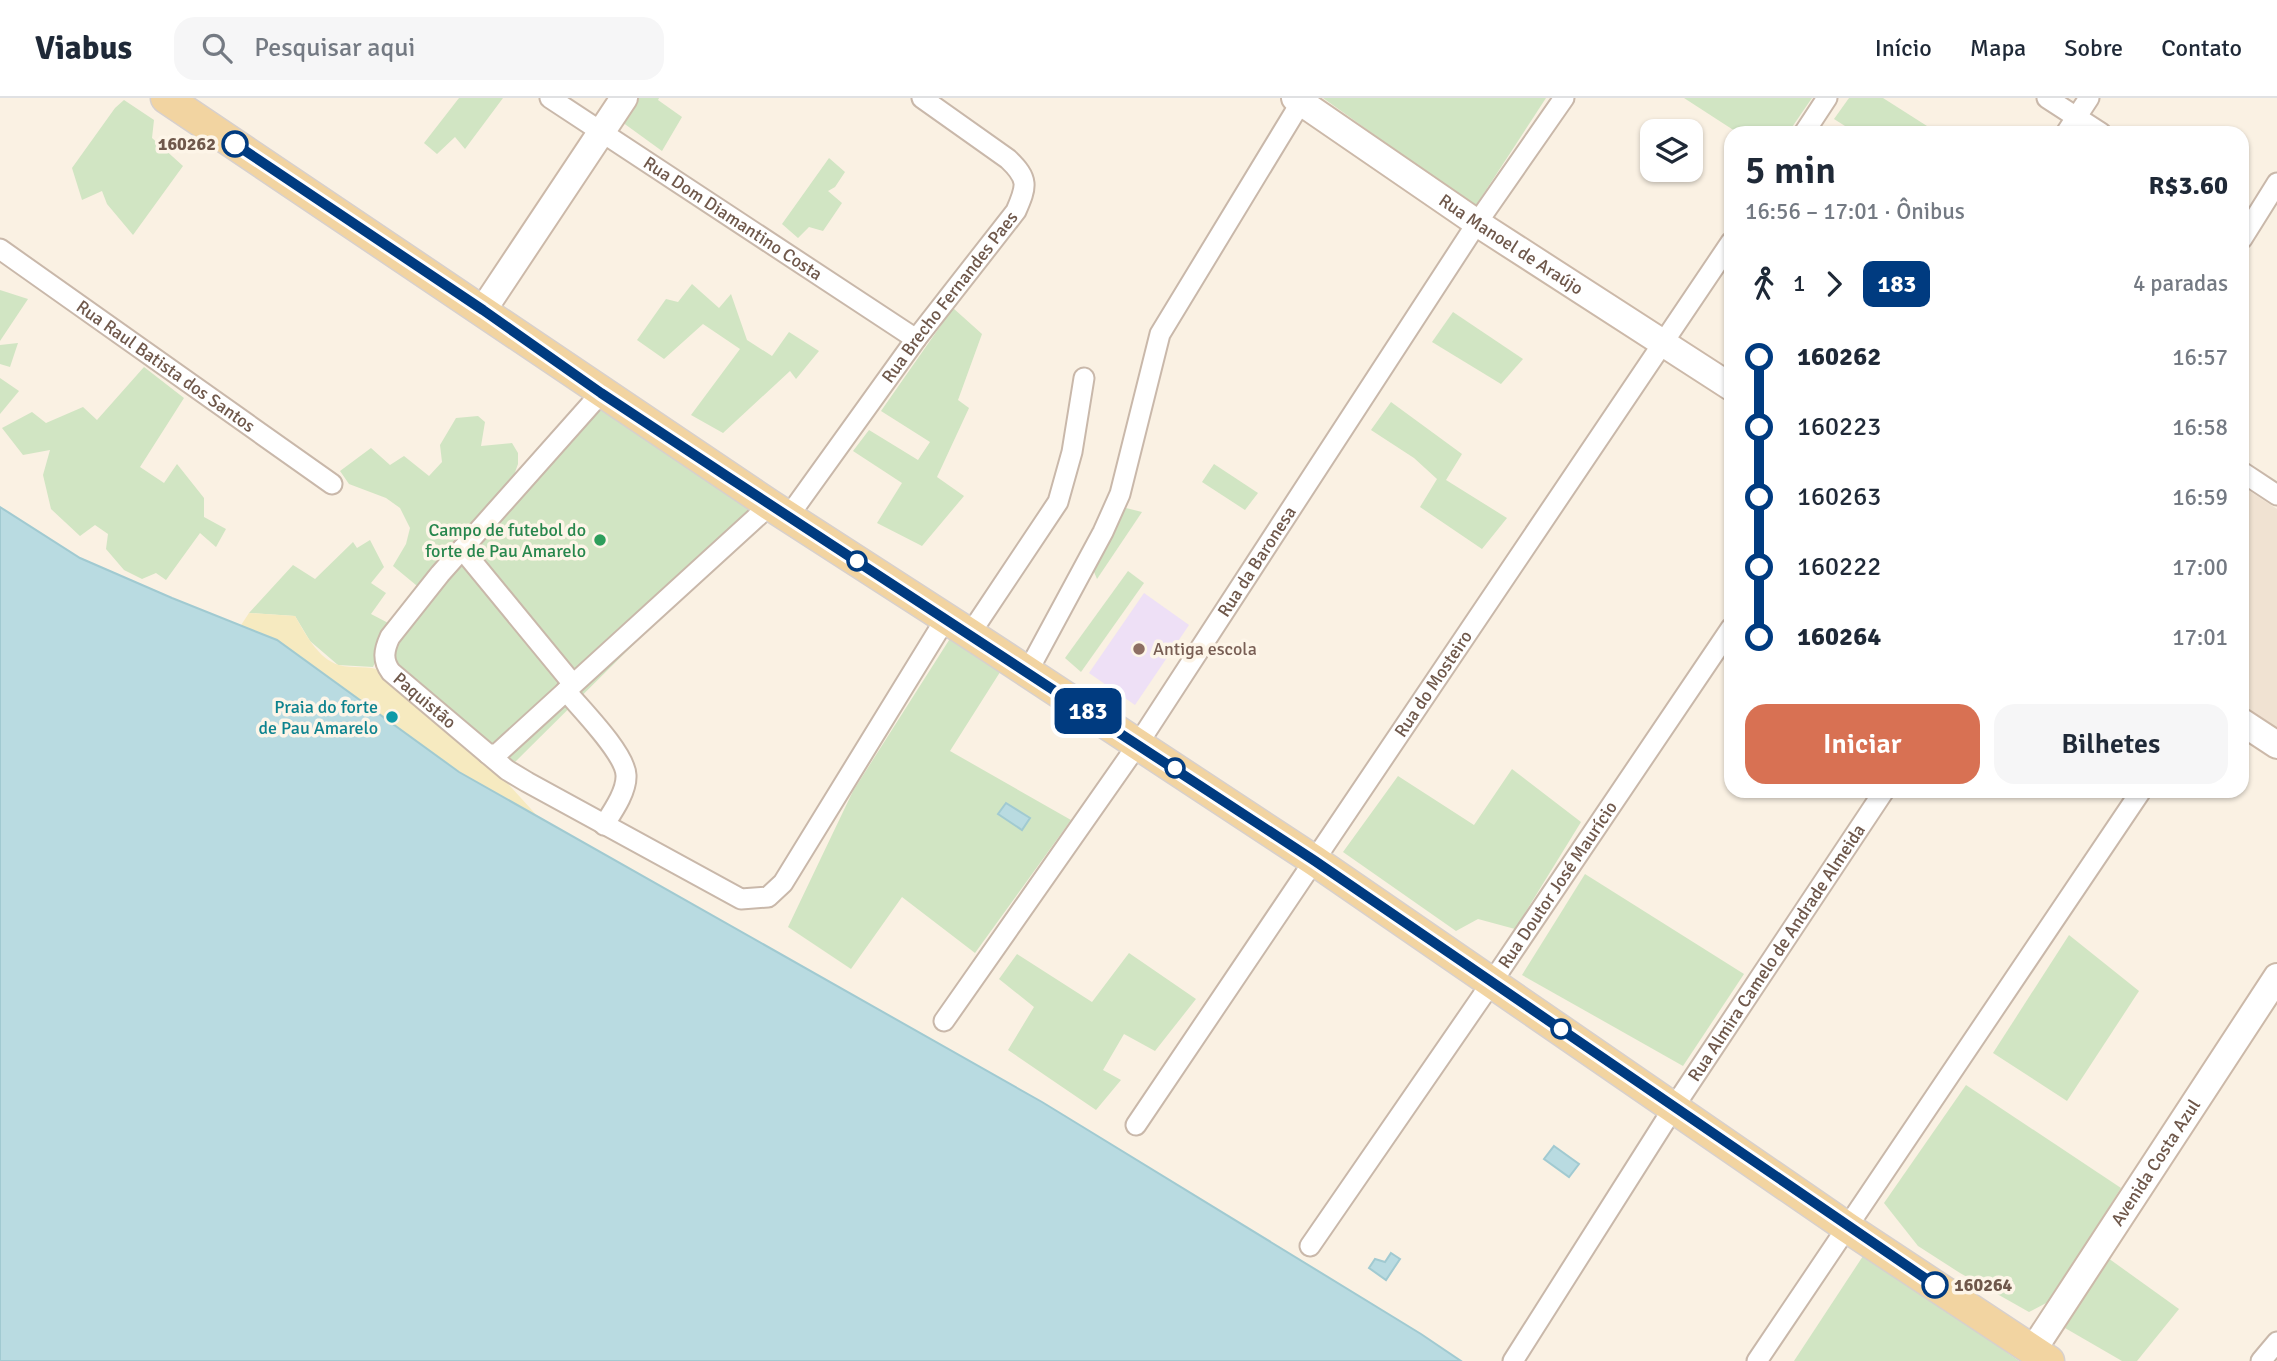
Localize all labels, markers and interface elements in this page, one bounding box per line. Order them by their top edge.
search box [174,17,664,80]
text: Viabus [35,28,132,69]
icon: search [198,29,236,67]
text: Pesquisar aqui [254,32,415,64]
text: Início [1875,33,1932,63]
text: Mapa [1970,33,2026,63]
text: Sobre [2064,33,2123,63]
text: Contato [2161,33,2242,63]
map controls [1640,119,1703,182]
button: layers [1640,119,1703,182]
marker: 160262 [222,131,248,157]
place label: 160262 [158,133,216,155]
text: 5 min [1745,147,1836,194]
street label: Rua Dom Diamantino Costa [639,152,827,285]
text: R$3.60 [2148,170,2228,202]
street label: Rua Manoel de Araújo [1435,189,1587,300]
text: 16:56 – 17:01 · Ônibus [1745,197,1965,226]
street label: Rua Brecho Fernandes Paes [877,207,1023,387]
icon: walk [1745,265,1783,303]
icon: forward [1815,265,1853,303]
text: 1 [1793,269,1805,298]
text: 183 [1877,269,1916,299]
text: 4 paradas [2133,269,2228,298]
street label: Rua Raul Batista dos Santos [72,295,259,437]
text: 160262 [1797,341,1881,373]
text: 16:57 [2172,343,2228,372]
text: 160223 [1797,411,1881,443]
text: 16:58 [2172,413,2228,442]
text: 160263 [1797,481,1881,513]
text: 16:59 [2172,483,2228,512]
street label: Rua da Baronesa [1213,502,1301,621]
place label: Campo de futebol do forte de Pau Amarelo [425,519,586,562]
marker: Campo de futebol do forte de Pau Amarelo [592,532,608,548]
unlabelled marker [847,551,867,571]
text: 160222 [1797,551,1881,583]
text: 17:00 [2172,553,2228,582]
text: 160264 [1797,621,1881,653]
text: 17:01 [2172,623,2228,652]
street label: Rua do Mosteiro [1390,626,1477,741]
place label: Antiga escola [1153,638,1257,660]
marker: Antiga escola [1131,641,1147,657]
street label: Paquistão [389,668,461,733]
line badge: 183 [1048,688,1128,734]
place label: Praia do forte de Pau Amarelo [259,696,378,739]
text: 183 [1069,696,1107,726]
button: Iniciar [1745,704,1980,784]
button: Bilhetes [1994,704,2228,784]
marker: Praia do forte de Pau Amarelo [384,709,400,725]
unlabelled marker [1165,758,1185,778]
street label: Rua Doutor José Maurício [1493,797,1622,973]
street label: Rua Almira Camelo de Andrade Almeida [1683,820,1870,1085]
unlabelled marker [1551,1019,1571,1039]
street label: Avenida Costa Azul [2106,1095,2205,1230]
marker: 160264 [1922,1272,1948,1298]
place label: 160264 [1954,1274,2013,1296]

